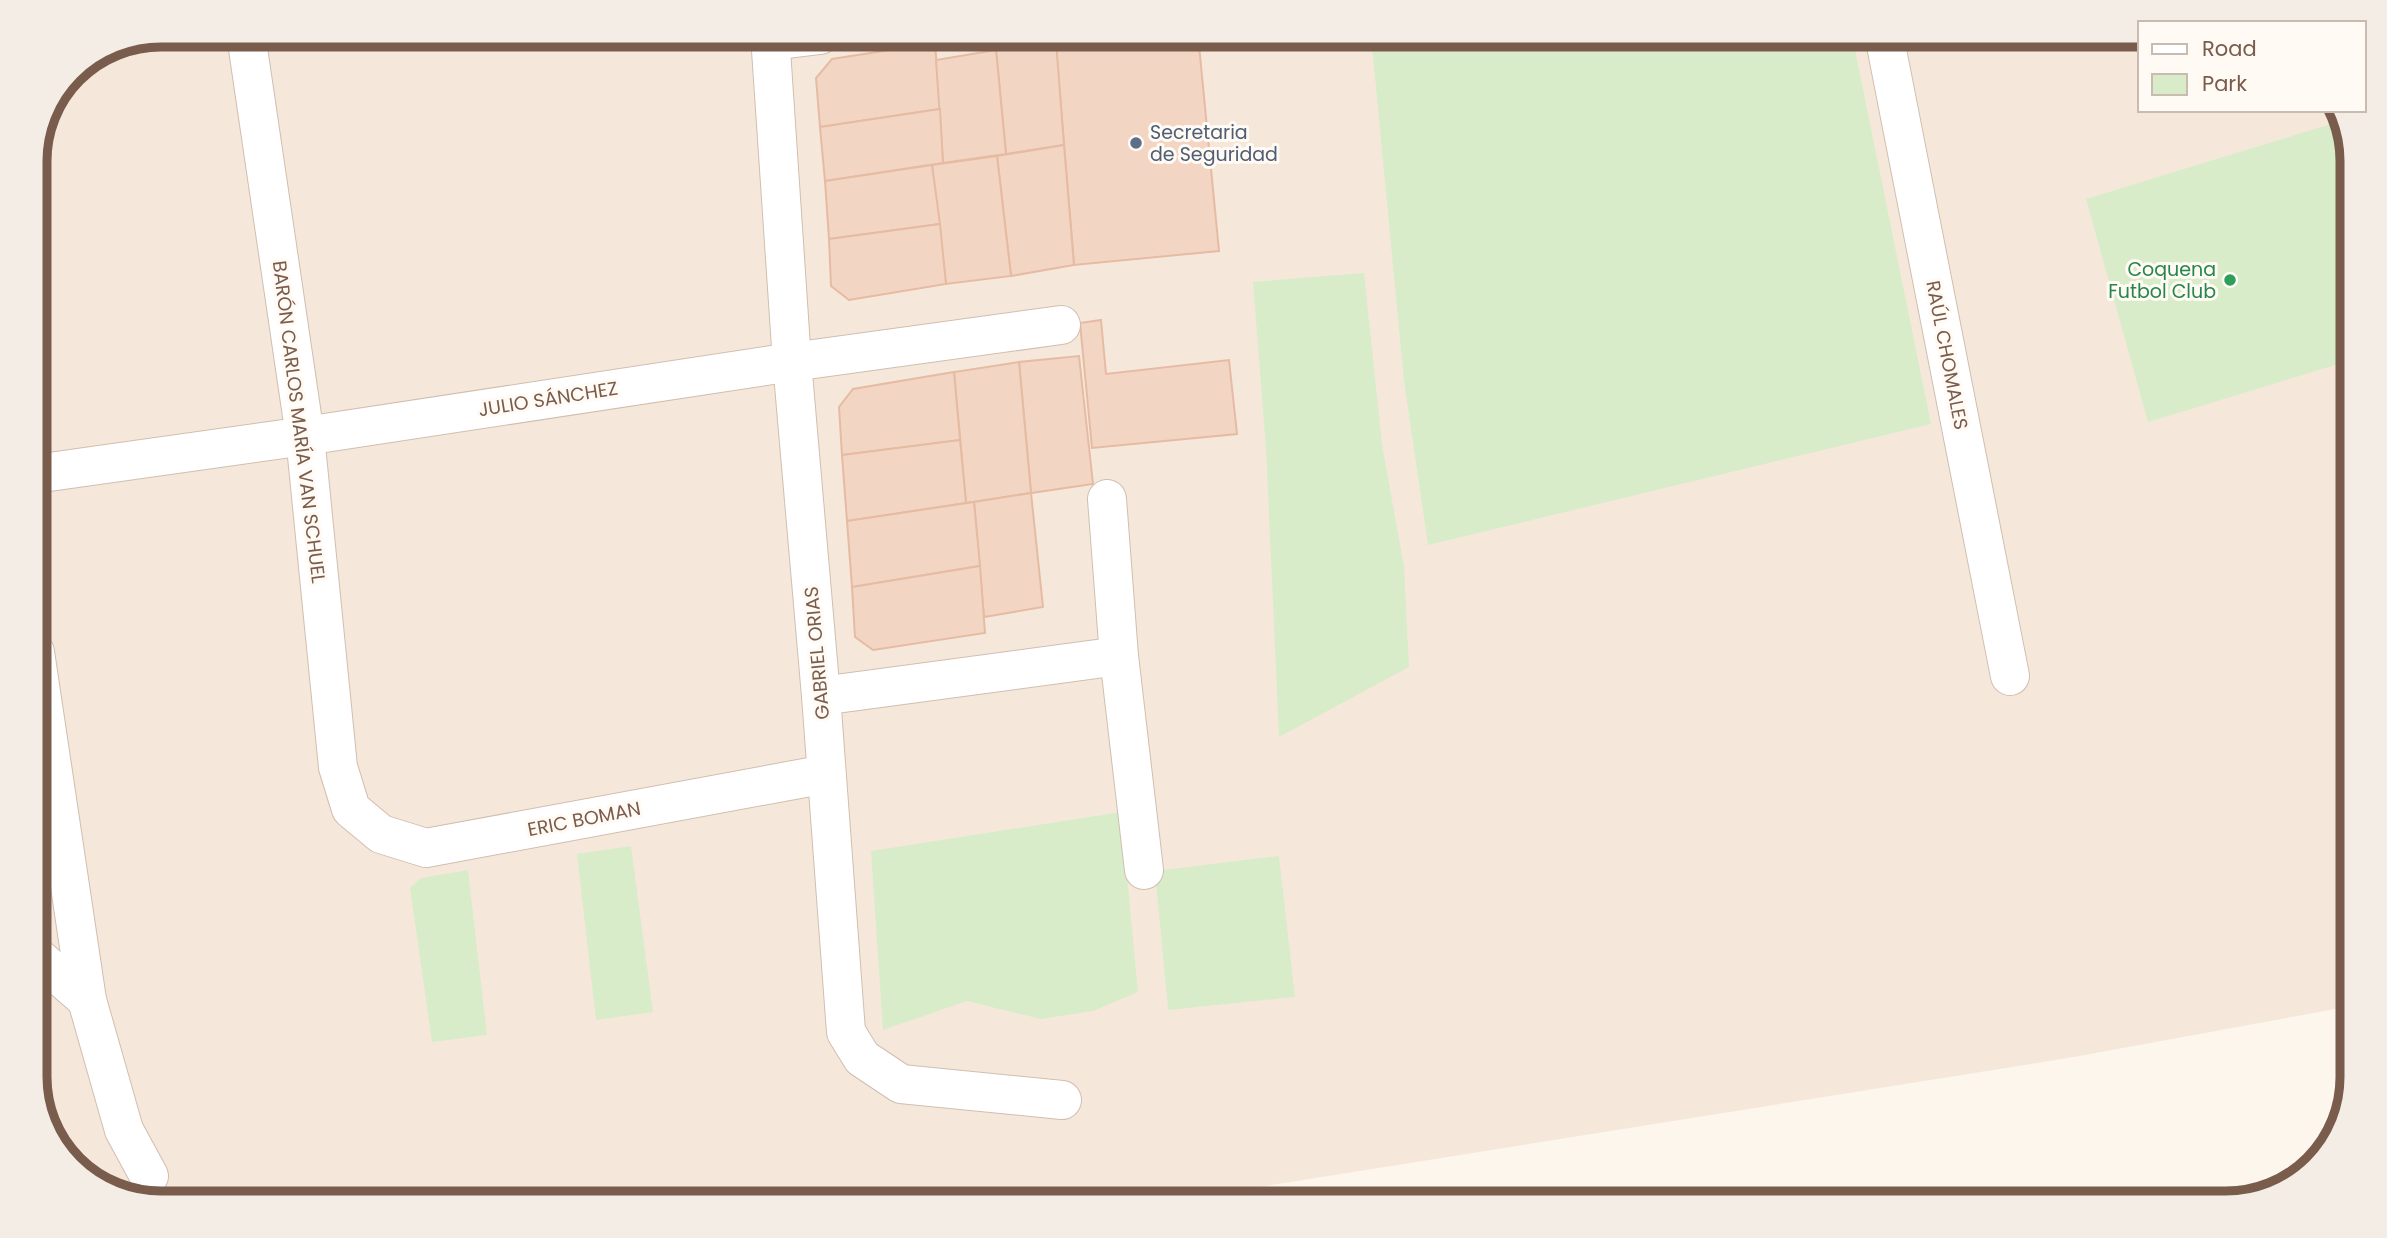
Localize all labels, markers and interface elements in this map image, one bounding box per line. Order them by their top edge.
legend [2138,21,2366,112]
text: Road [2202,34,2257,63]
text: Park [2202,69,2247,98]
place label: Secretaria de Seguridad [1150,119,1278,168]
marker: Secretaria de Seguridad [1128,135,1144,151]
place label: Coquena Futbol Club [2108,256,2216,305]
street label: BARÓN CARLOS MARÍA VAN SCHUEL [266,259,332,585]
marker: Coquena Futbol Club [2222,272,2238,288]
street label: RAÚL CHOMALES [1919,278,1975,432]
street label: JULIO SÁNCHEZ [476,375,620,423]
street label: GABRIEL ORIAS [798,585,836,721]
street label: ERIC BOMAN [525,795,643,843]

